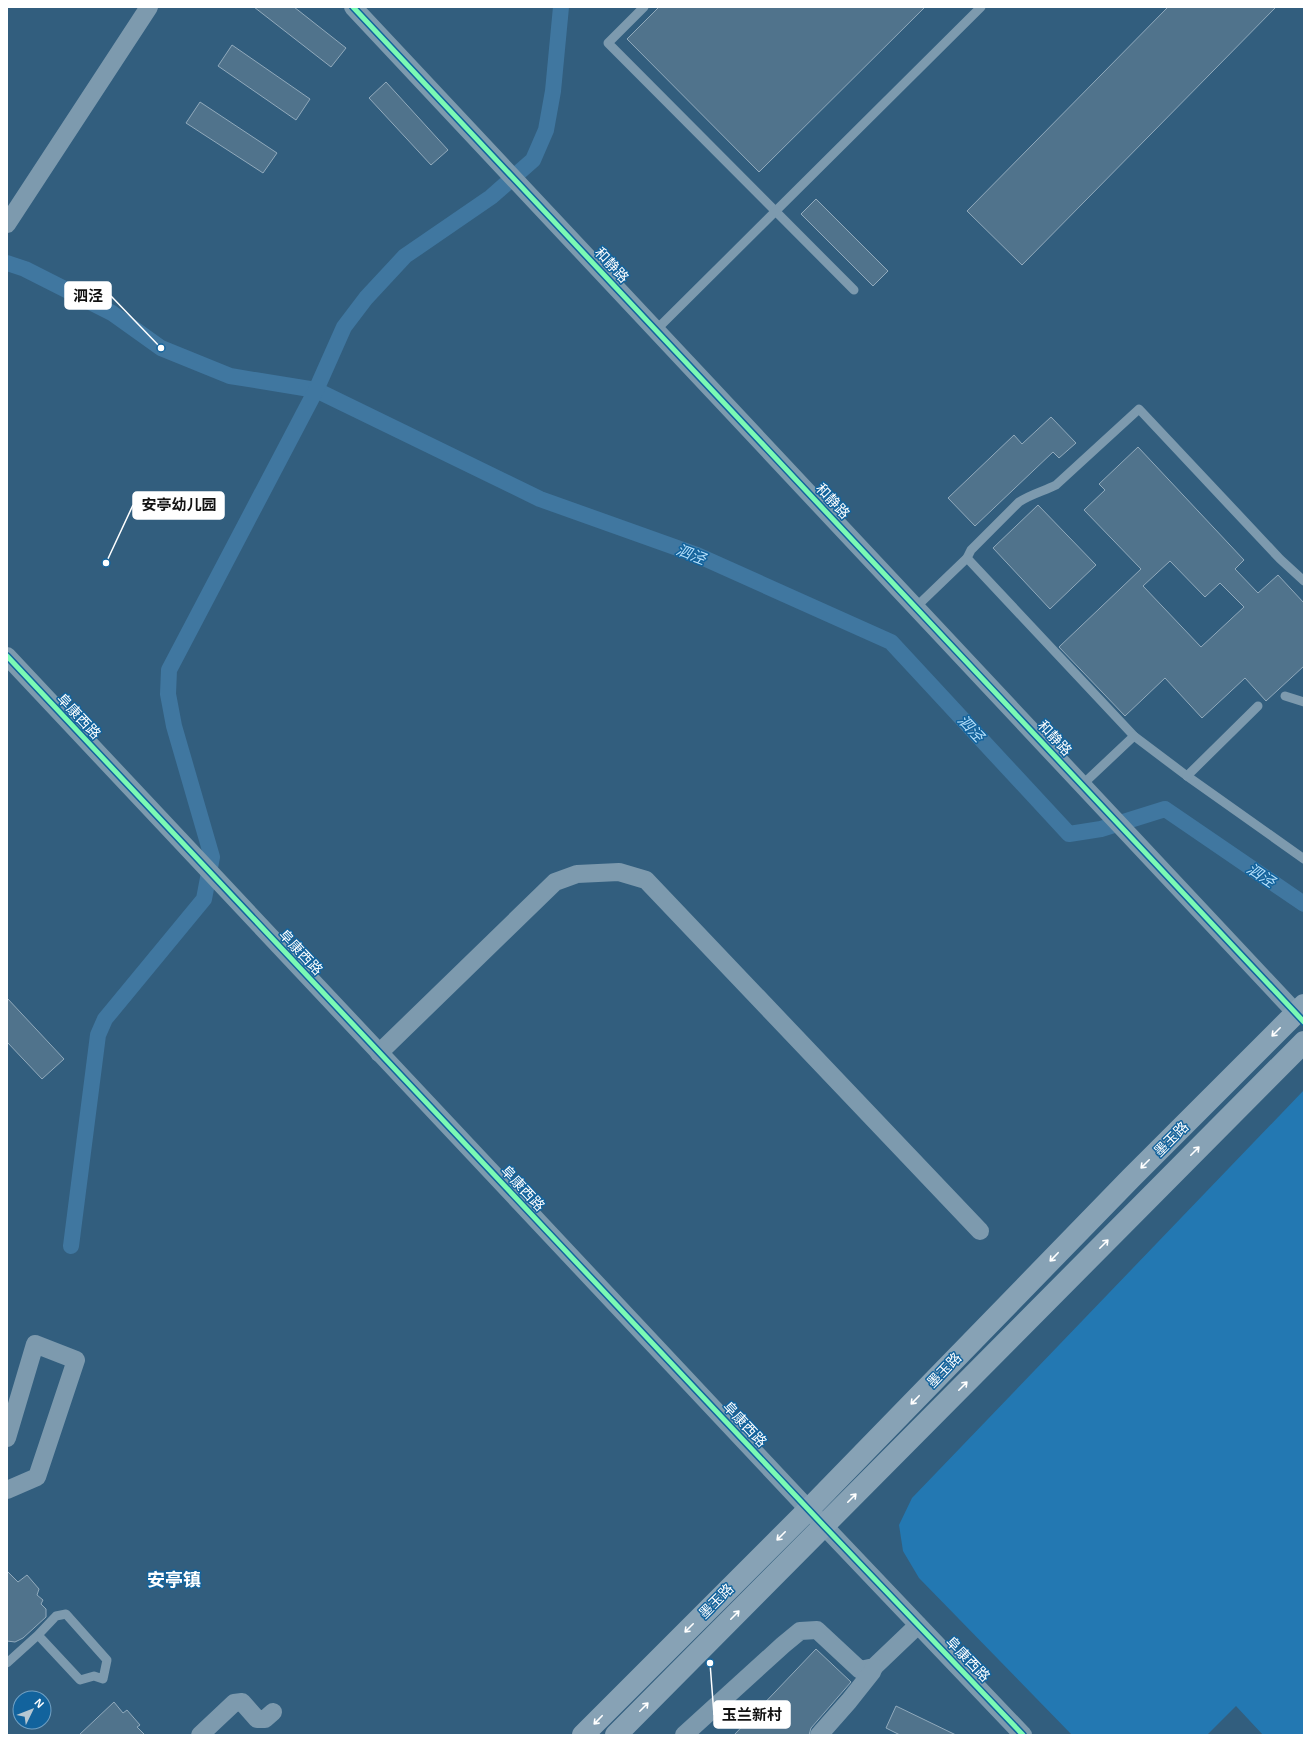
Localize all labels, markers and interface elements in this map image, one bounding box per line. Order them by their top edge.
street label: 和静路 [592,244,632,286]
callout: 泗泾 [65,282,111,309]
text: 泗泾 [73,287,103,304]
street label: 和静路 [813,480,853,522]
callout: 安亭幼儿园 [133,492,224,519]
text: 安亭幼儿园 [141,496,217,513]
water label: 泗泾 [674,541,710,568]
street label: 阜康西路 [54,690,104,742]
water label: 泗泾 [955,711,989,746]
street label: 和静路 [1035,717,1075,759]
water label: 泗泾 [1244,860,1280,892]
street label: 阜康西路 [276,926,326,978]
one-way arrow [1272,1027,1281,1037]
street label: 墨玉路 [1150,1118,1192,1160]
one-way arrow [1190,1147,1200,1156]
one-way arrow [1140,1159,1150,1169]
street label: 阜康西路 [498,1162,548,1214]
one-way arrow [1099,1239,1109,1249]
one-way arrow [1050,1252,1059,1262]
street label: 墨玉路 [924,1349,964,1391]
one-way arrow [958,1381,968,1391]
one-way arrow [910,1395,920,1405]
street label: 阜康西路 [720,1398,770,1450]
one-way arrow [847,1493,857,1503]
one-way arrow [777,1531,786,1541]
district label: 安亭镇 [147,1570,201,1590]
street label: 墨玉路 [695,1580,737,1622]
one-way arrow [730,1610,740,1620]
one-way arrow [684,1623,694,1633]
street label: 阜康西路 [943,1633,993,1685]
north arrow [12,1690,52,1730]
text: N [32,1696,46,1710]
callout: 玉兰新村 [714,1701,790,1728]
one-way arrow [639,1702,649,1712]
text: 玉兰新村 [722,1706,782,1723]
one-way arrow [593,1715,602,1725]

